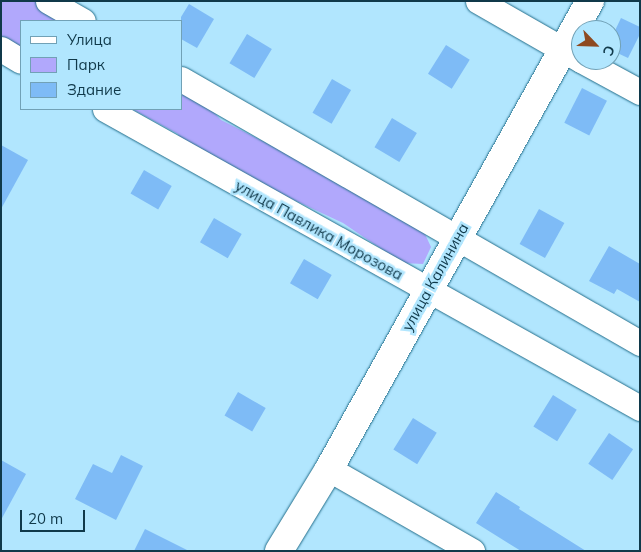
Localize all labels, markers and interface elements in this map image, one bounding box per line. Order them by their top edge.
legend [20,20,182,110]
north arrow [571,20,621,70]
text: Улица [67,30,112,49]
text: С [599,43,619,59]
text: Парк [67,55,105,74]
text: Здание [67,80,121,99]
street label: улица Павлика Морозова [232,176,406,284]
street label: улица Калинина [398,220,472,334]
scale bar [22,500,88,532]
text: 20 m [28,509,63,528]

